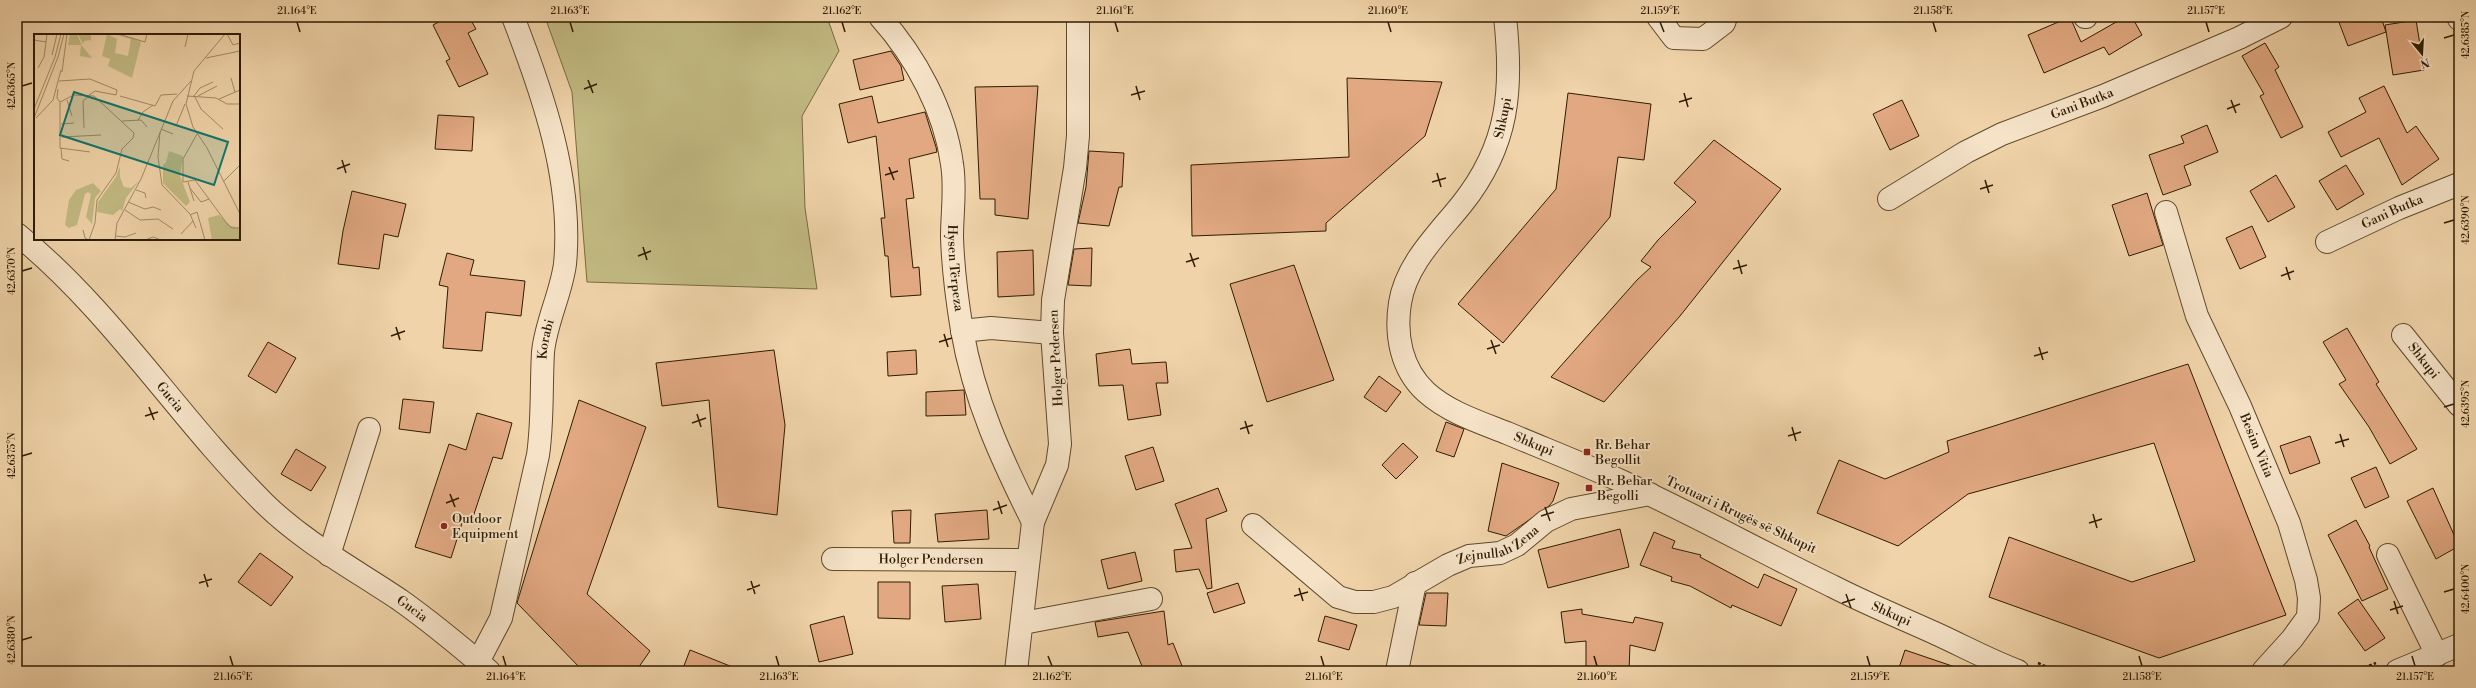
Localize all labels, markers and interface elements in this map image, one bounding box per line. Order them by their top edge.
text: 21.164°E [277,5,317,17]
text: 21.163°E [551,5,589,17]
text: 21.162°E [823,5,862,17]
text: 21.161°E [1096,5,1134,17]
text: 21.160°E [1368,5,1408,17]
text: 21.159°E [1640,5,1680,17]
text: 21.158°E [1913,5,1953,17]
text: 21.157°E [2187,5,2225,17]
text: 42.6385°N [2460,10,2472,59]
inset map [34,34,240,240]
north arrow [2402,34,2442,74]
text: N [2418,55,2431,71]
text: 42.6365°N [6,61,18,110]
street label: Gani Butka [2048,84,2116,123]
street label: Shkupi [1491,96,1515,140]
street label: Gani Butka [2359,191,2426,233]
text: 42.6390°N [2460,195,2472,245]
street label: Hysen Tërpeza [944,224,967,313]
text: 42.6370°N [6,247,18,295]
street label: Holger Pedersen [1045,309,1067,407]
street label: Korabi [535,317,558,360]
street label: Shkupi [2404,340,2443,382]
street label: Gucia [153,379,187,416]
text: 42.6395°N [2460,379,2472,428]
street label: Besim Vitia [2236,410,2277,480]
street label: Shkupi [1511,429,1556,459]
text: 42.6375°N [6,432,18,479]
place label: Rr. Behar Begollit [1594,437,1651,468]
marker: Rr. Behar Begollit [1582,447,1592,457]
place label: Rr. Behar Begolli [1596,473,1653,504]
street label: Trotuari i Rrugës së Shkupit [1663,473,1819,557]
marker: Rr. Behar Begolli [1584,483,1594,493]
place label: Outdoor Equipment [452,511,519,542]
marker: Outdoor Equipment [439,521,449,531]
street label: Zejnullah Zena [1454,522,1543,568]
street label: Holger Pendersen [878,551,984,568]
text: 42.6400°N [2460,563,2472,614]
street label: Gucia [394,592,431,626]
street label: Shkupi [1869,598,1914,630]
text: 42.6380°N [6,615,18,665]
text: 21.165°E [214,671,252,683]
text: 21.164°E [486,671,526,683]
text: 21.163°E [760,671,798,683]
text: 21.162°E [1033,671,1072,683]
text: 21.161°E [1305,671,1343,683]
text: 21.160°E [1577,671,1617,683]
text: 21.159°E [1850,671,1890,683]
text: 21.158°E [2122,671,2162,683]
text: 21.157°E [2396,671,2434,683]

